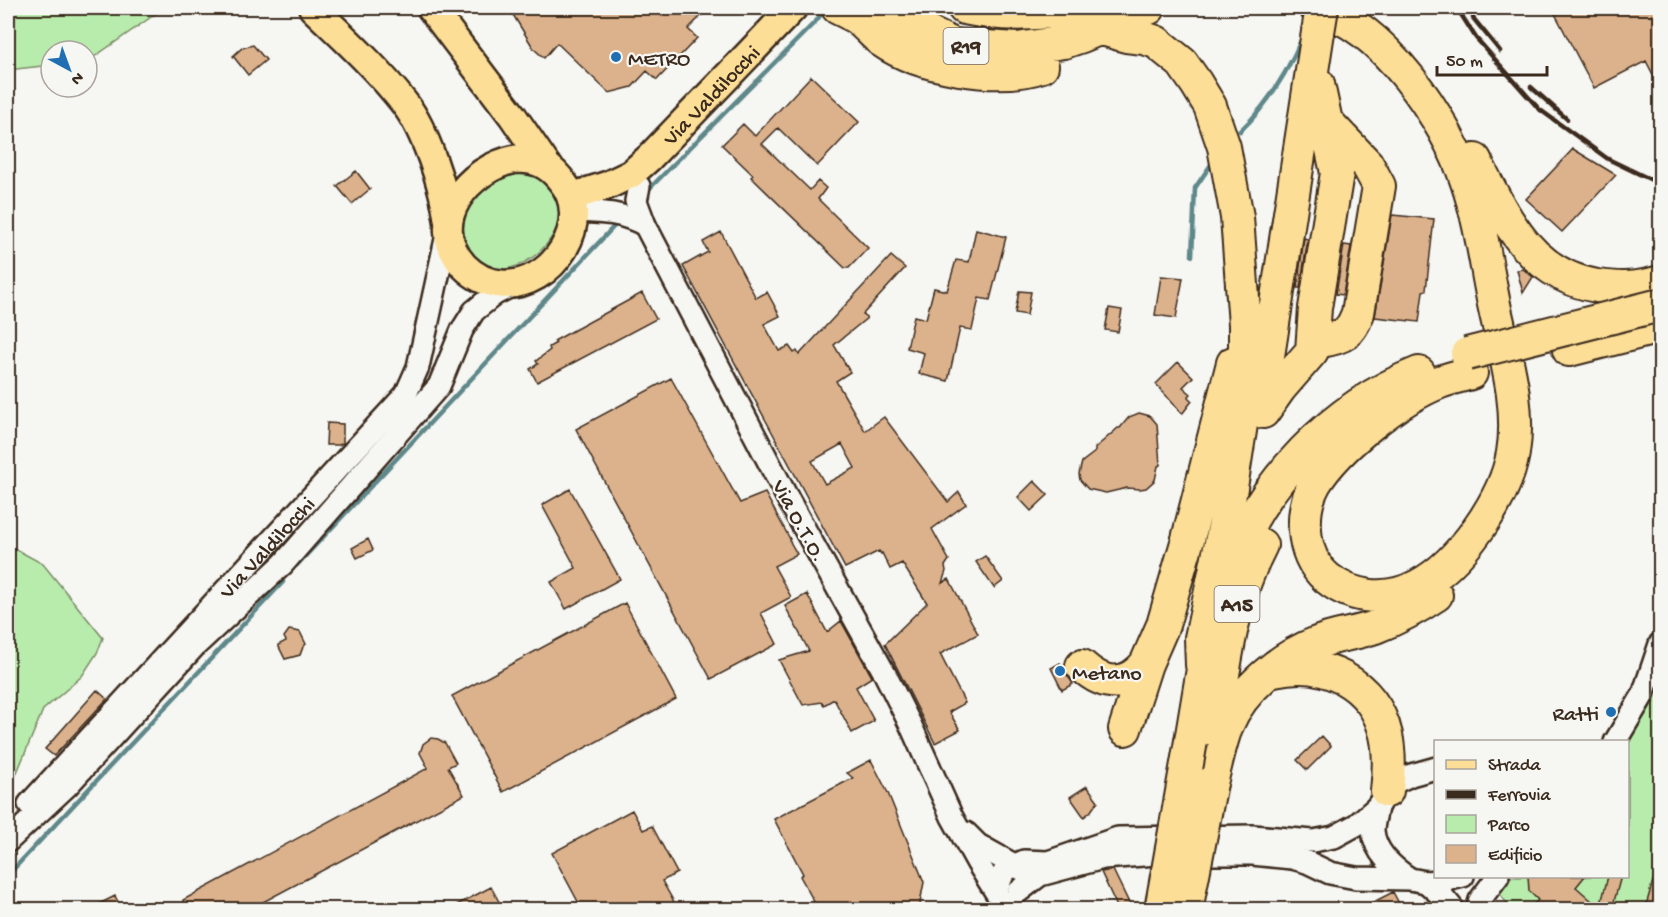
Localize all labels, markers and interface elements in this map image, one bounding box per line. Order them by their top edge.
road number: R19 [944,28,988,64]
north arrow [39,39,99,99]
scale bar [1437,39,1546,77]
street label: Via Valdilocchi [658,41,767,153]
place label: METRO [628,48,690,74]
marker: METRO [609,50,623,64]
text: 50 m [1446,52,1483,73]
text: N [66,67,87,89]
street label: Via O.T.O. [764,475,831,568]
street label: Via Valdilocchi [215,493,322,606]
road number: A15 [1214,586,1260,622]
place label: Metano [1072,662,1142,688]
marker: Metano [1053,664,1067,678]
place label: Ratti [1553,703,1599,729]
marker: Ratti [1604,705,1618,719]
legend [1434,740,1629,878]
text: Strada [1488,756,1542,777]
text: Ferrovia [1487,786,1551,807]
text: Parco [1487,816,1530,837]
text: Edificio [1488,846,1542,867]

